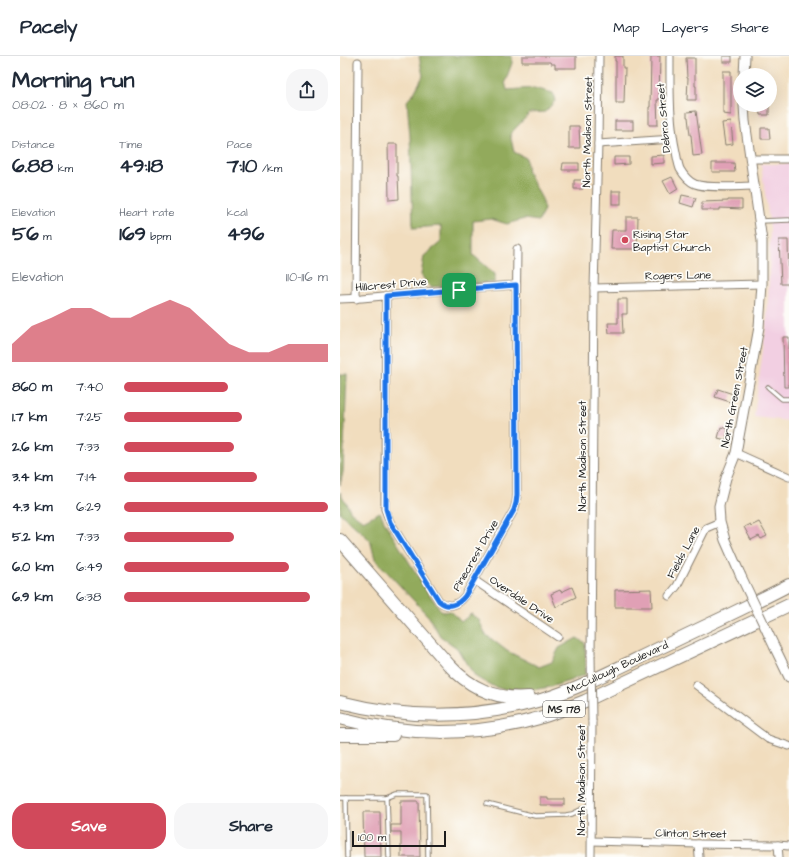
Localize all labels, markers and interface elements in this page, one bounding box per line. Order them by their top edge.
text: Pacely [20,14,78,41]
text: Map [613,18,640,38]
text: Layers [662,18,709,38]
text: Share [731,18,769,38]
text: Morning run [12,65,135,96]
map controls [733,68,777,112]
button: layers [733,68,777,112]
button: share [286,69,328,111]
street label: North Madison Street [579,76,596,188]
street label: Debro Street [653,82,674,153]
text: 08:02 · 8 × 860 m [12,96,124,114]
text: Distance [12,137,55,152]
text: Time [119,137,142,152]
text: Pace [227,137,252,152]
text: 6.88 [12,152,53,180]
text: 49:18 [119,152,163,180]
text: 7:10 [227,152,257,180]
text: km [53,161,73,176]
text: /km [257,161,282,176]
text: Elevation [12,205,55,220]
text: Heart rate [119,205,175,220]
text: kcal [227,205,248,220]
text: 56 [12,220,39,248]
text: 169 [119,220,146,248]
text: 496 [227,220,264,248]
place label: Rising Star Baptist Church [633,227,711,255]
text: m [39,229,52,244]
text: bpm [146,229,171,244]
marker: Rising Star Baptist Church [620,235,630,245]
street label: Rogers Lane [645,267,711,285]
text: Elevation [12,268,63,286]
text: 110–116 m [286,268,328,286]
pin [442,273,476,307]
street label: Hillcrest Drive [355,274,427,295]
icon: arrive [448,279,470,301]
street label: North Green Street [717,345,752,449]
text: 860 m [12,378,52,396]
text: 7:40 [76,378,103,396]
street label: North Madison Street [575,400,590,512]
text: 1.7 km [12,408,47,426]
text: 7:25 [76,408,103,426]
text: 2.6 km [12,438,53,456]
text: 7:33 [76,438,99,456]
text: 3.4 km [12,468,53,486]
text: 7:14 [76,468,97,486]
text: 4.3 km [12,498,53,516]
text: 6:29 [76,498,101,516]
street label: Pinecrest Drive [449,517,502,594]
street label: Fields Lane [663,523,704,581]
text: 5.2 km [12,528,54,546]
text: 7:33 [76,528,99,546]
text: 6.0 km [12,558,54,576]
text: 6:49 [76,558,103,576]
street label: Overdale Drive [486,572,557,627]
text: 6.9 km [12,588,53,606]
text: 6:38 [76,588,101,606]
street label: McCullough Boulevard [564,637,671,699]
road number: MS 178 [543,701,585,717]
street label: North Madison Street [574,724,589,836]
button: Save [12,803,166,849]
button: Share [174,803,328,849]
street label: Clinton Street [655,825,727,842]
scale bar [352,829,446,848]
text: 100 m [358,830,386,845]

